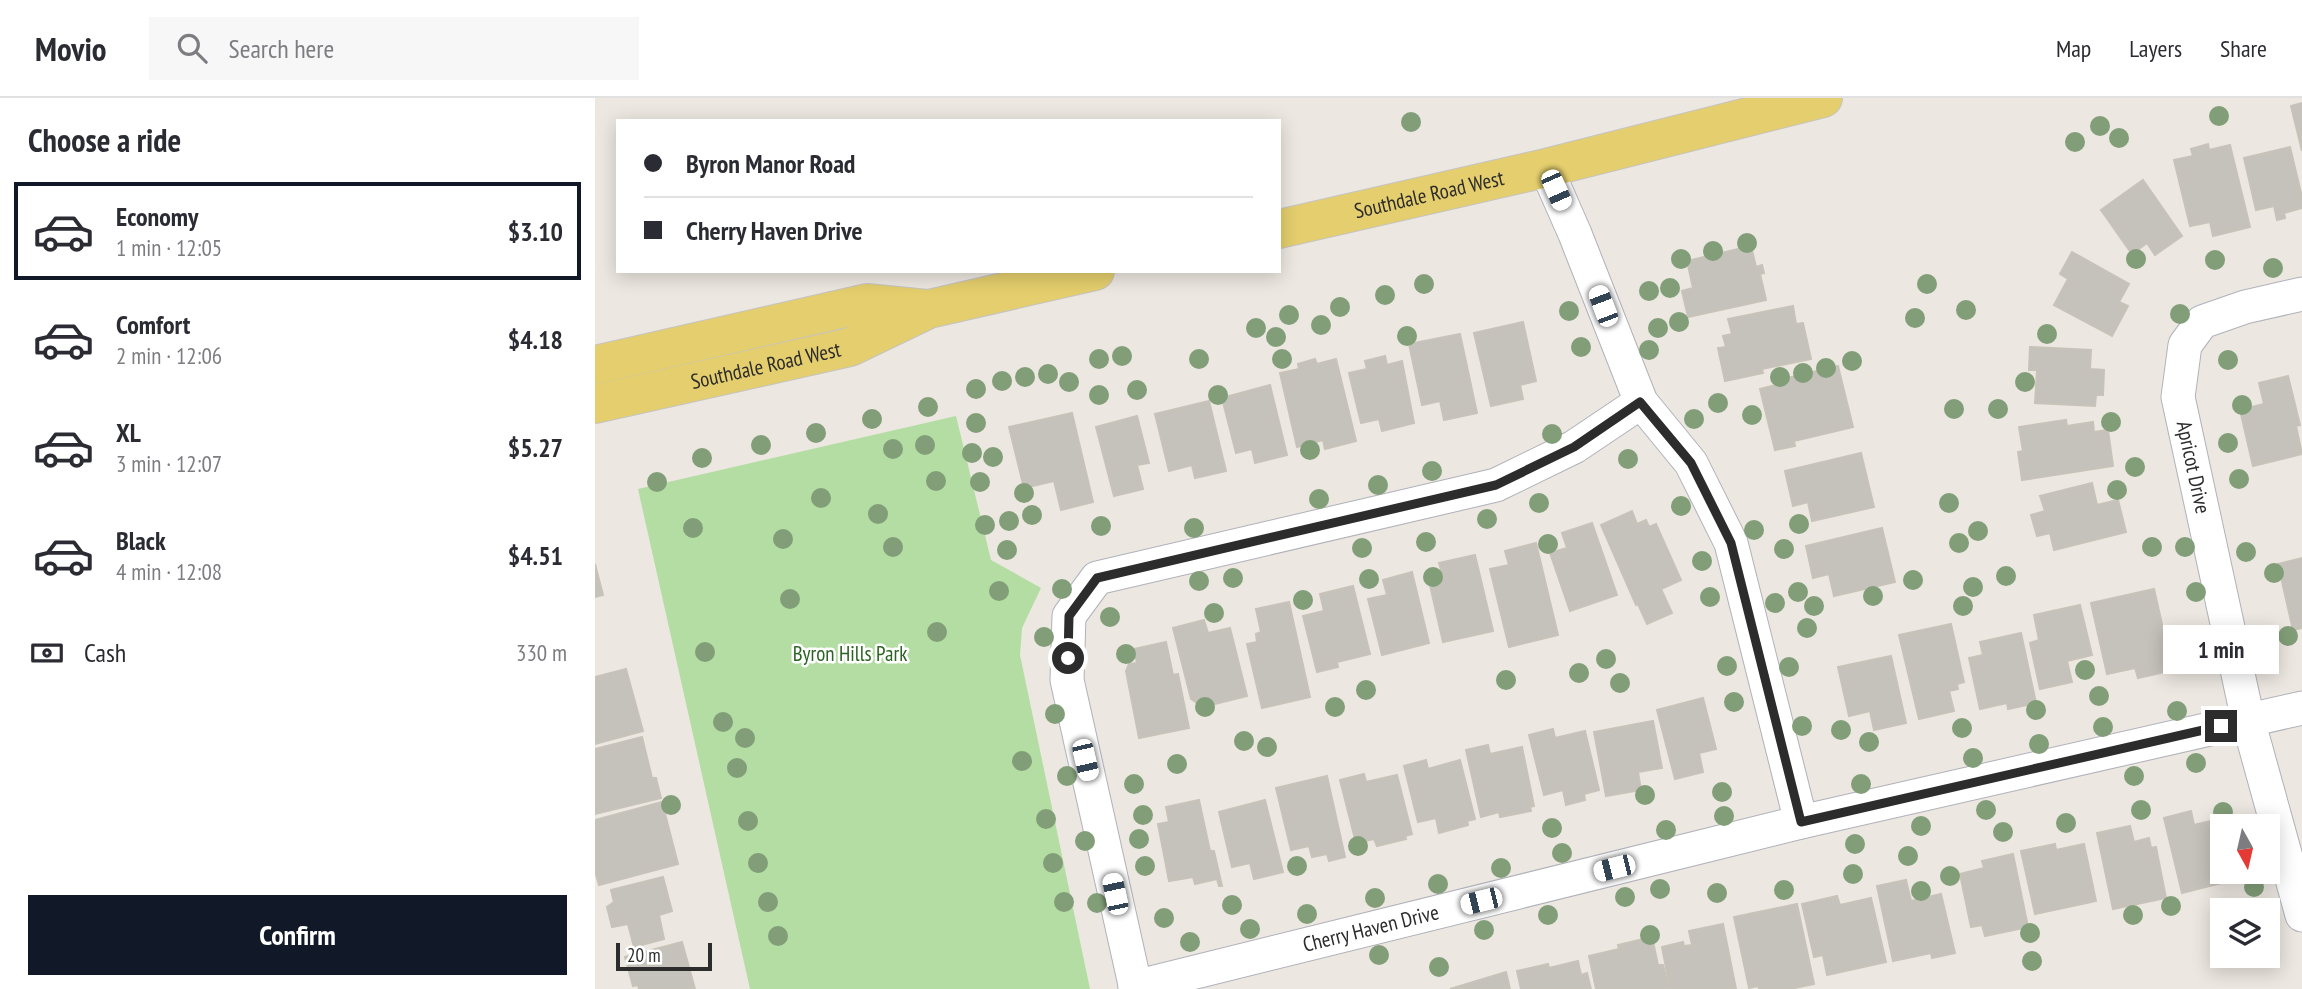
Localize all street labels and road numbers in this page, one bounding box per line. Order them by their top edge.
street label: Southdale Road West [1352,164,1507,224]
street label: Southdale Road West [688,335,843,395]
street label: Apricot Drive [2171,418,2217,516]
street label: Cherry Haven Drive [1300,898,1442,958]

